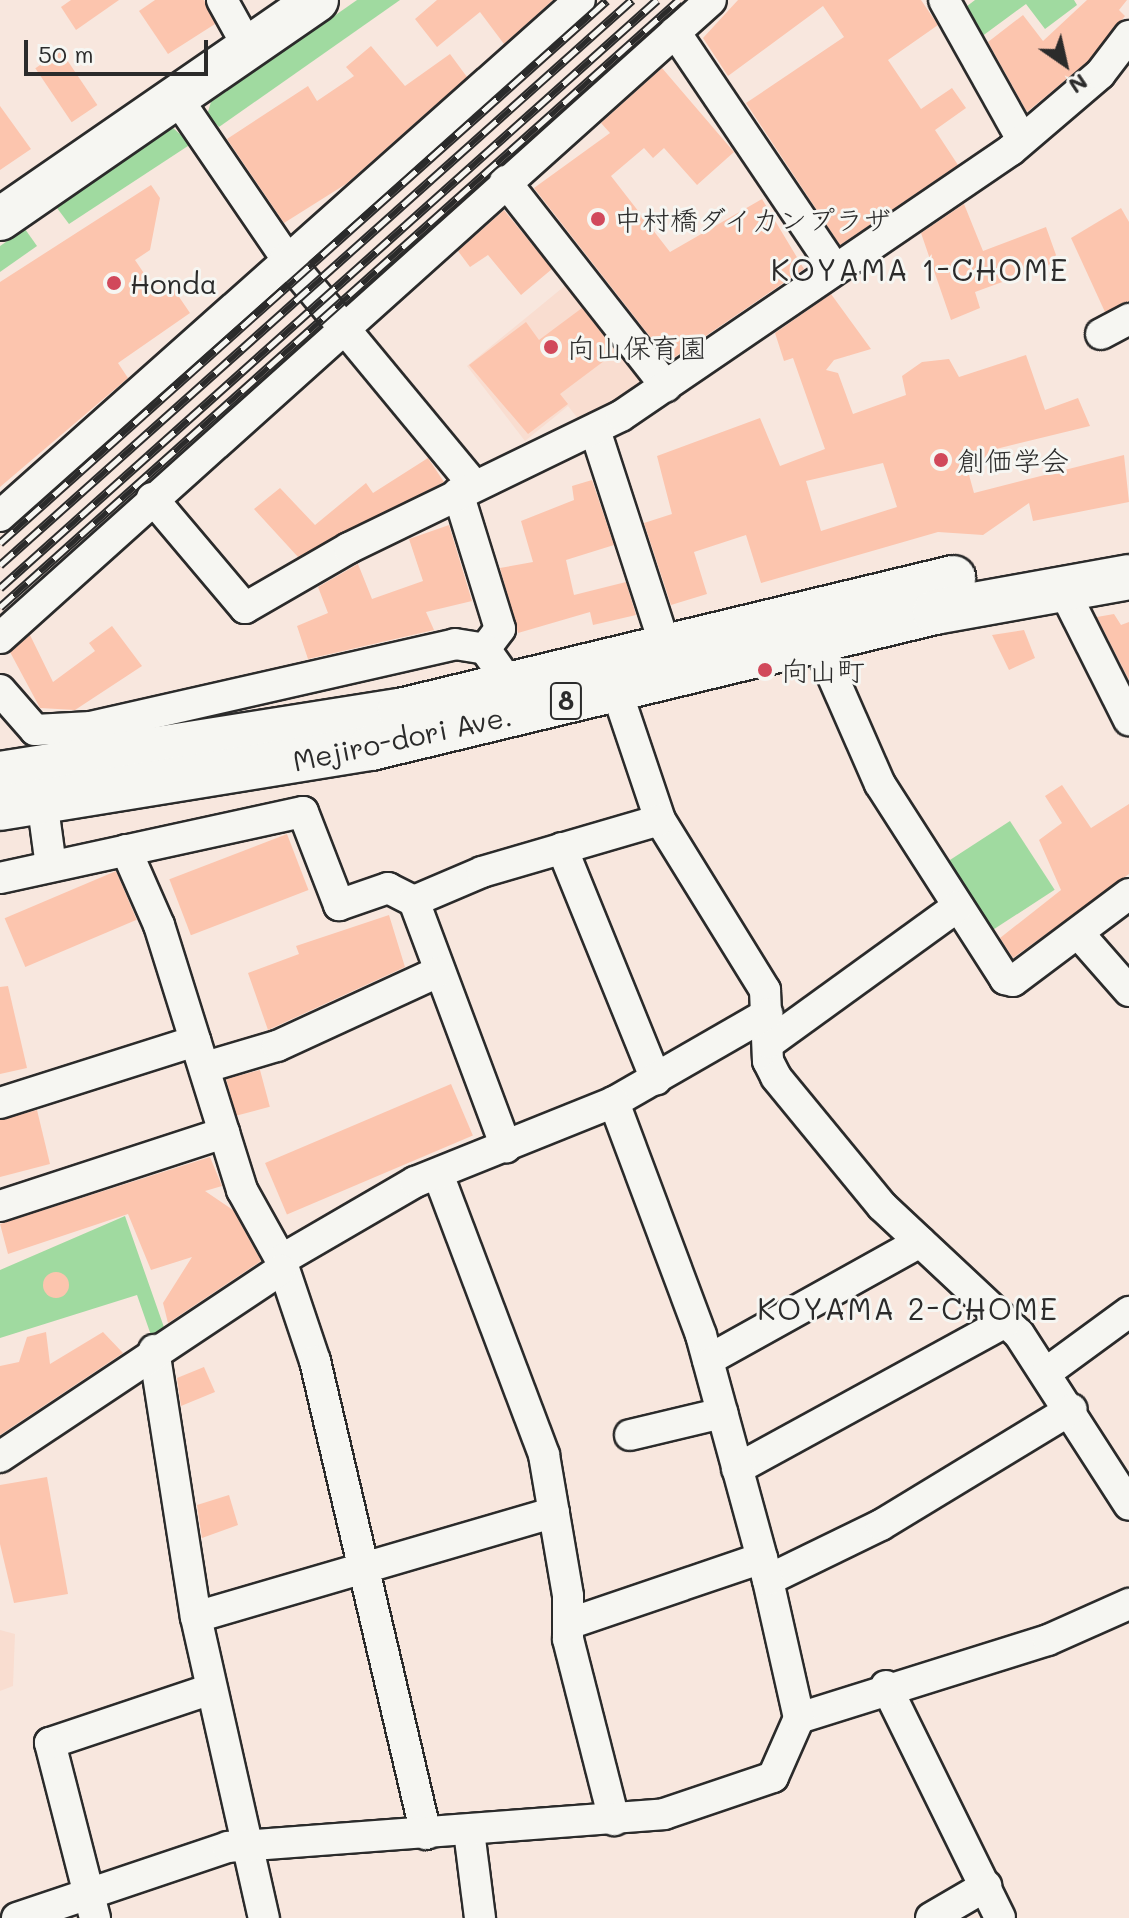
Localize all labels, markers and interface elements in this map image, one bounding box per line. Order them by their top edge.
scale bar [28,24,212,74]
north arrow [1025,24,1105,104]
text: 50 m [38,38,94,69]
text: N [1064,68,1094,101]
place label: 中村橋ダイカンプラザ [614,202,894,236]
marker: 中村橋ダイカンプラザ [589,210,607,228]
district label: KOYAMA 1-CHOME [771,251,1069,287]
place label: Honda [130,266,217,300]
marker: Honda [105,274,123,292]
place label: 向山保育園 [567,330,707,364]
marker: 向山保育園 [542,338,560,356]
place label: 創価学会 [957,443,1069,477]
marker: 創価学会 [932,451,950,469]
place label: 向山町 [781,653,865,687]
marker: 向山町 [756,661,774,679]
road number: 8 [548,679,584,723]
street label: Mejiro-dori Ave. [289,698,515,778]
district label: KOYAMA 2-CHOME [757,1290,1059,1326]

